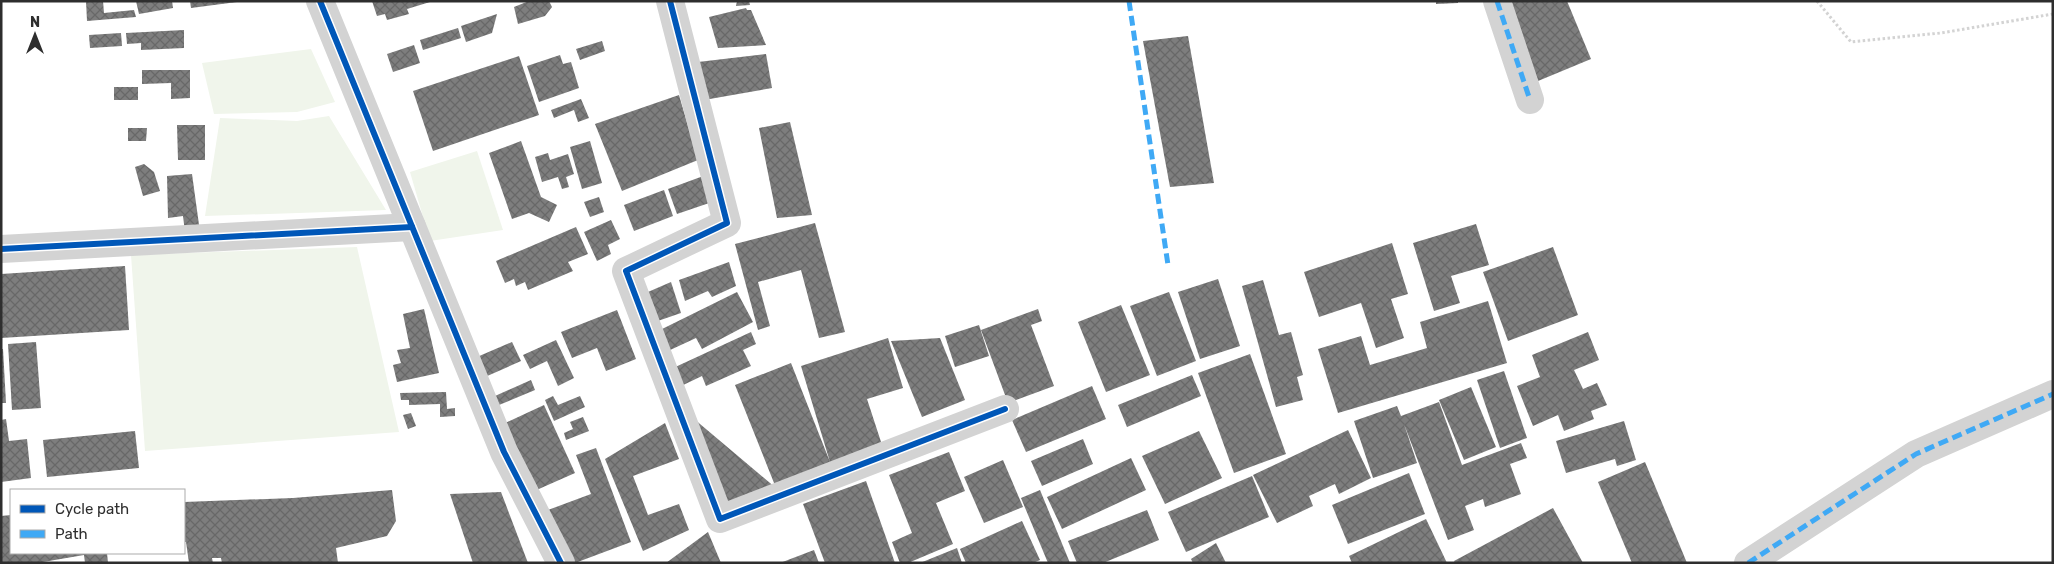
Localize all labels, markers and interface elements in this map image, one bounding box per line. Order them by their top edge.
north arrow [10,10,60,60]
text: N [30,14,40,31]
legend [10,489,185,554]
text: Cycle path [55,500,129,518]
text: Path [55,525,88,543]

